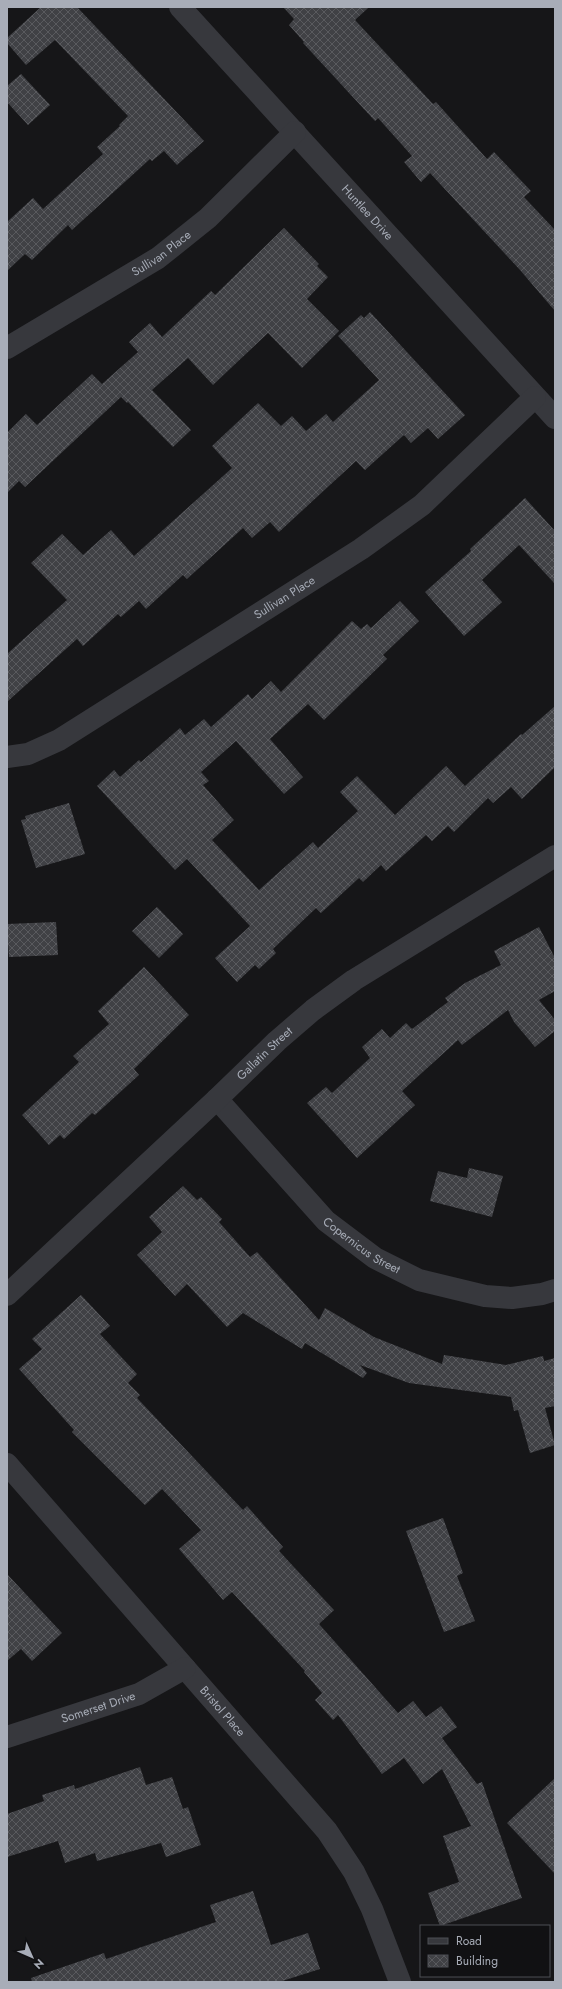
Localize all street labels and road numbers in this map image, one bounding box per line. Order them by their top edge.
street label: Huntlee Drive [337,181,397,244]
street label: Sullivan Place [128,226,195,281]
street label: Sullivan Place [250,571,319,624]
street label: Gallatin Street [232,1022,296,1084]
street label: Copernicus Street [319,1213,404,1278]
street label: Bristol Place [196,1682,250,1740]
street label: Somerset Drive [59,1687,138,1728]

